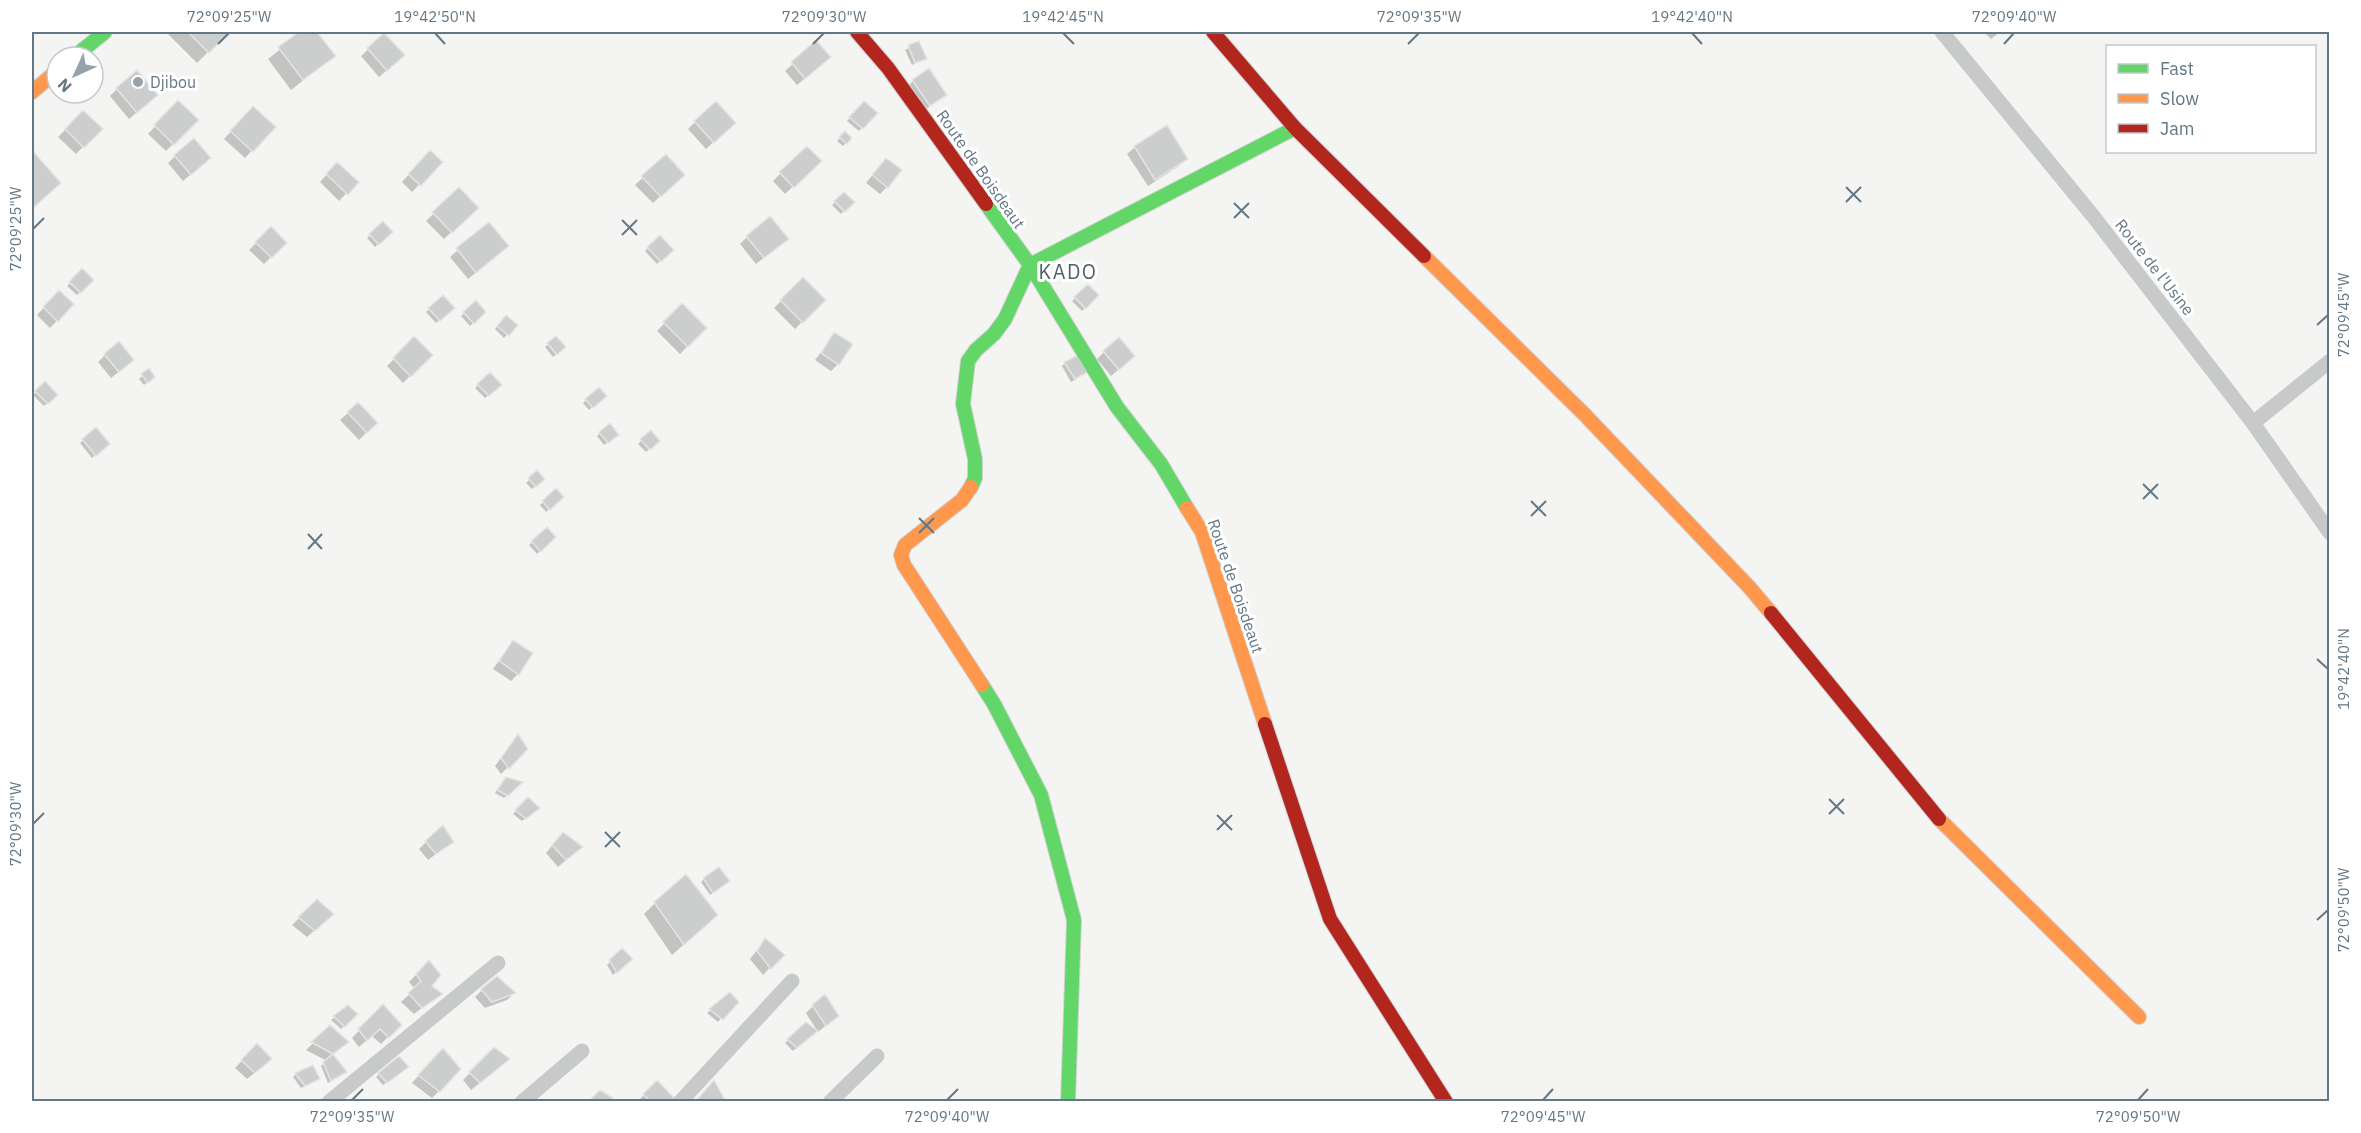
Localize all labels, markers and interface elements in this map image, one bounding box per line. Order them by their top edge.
text: 72°09'25"W [187,7,272,26]
text: 19°42'50"N [394,7,476,26]
text: 72°09'30"W [782,7,867,26]
text: 19°42'45"N [1022,7,1104,26]
text: 72°09'35"W [1377,7,1462,26]
text: 19°42'40"N [1651,7,1733,26]
text: 72°09'40"W [1972,7,2057,26]
north arrow [45,45,105,105]
legend [2106,45,2316,153]
text: Fast [2160,57,2194,80]
place label: Djibou [150,72,196,92]
text: N [53,74,76,97]
marker: Djibou [131,75,145,89]
text: Slow [2160,87,2199,110]
street label: Route de Boisdeaut [933,106,1029,232]
text: Jam [2160,117,2195,140]
text: 72°09'25"W [6,186,25,271]
street label: Route de l'Usine [2111,215,2199,319]
district label: KADO [1038,258,1098,285]
text: 72°09'45"W [2334,272,2353,357]
street label: Route de Boisdeaut [1204,516,1268,656]
text: 19°42'40"N [2334,628,2353,710]
text: 72°09'30"W [6,781,25,866]
text: 72°09'50"W [2334,867,2353,952]
text: 72°09'35"W [310,1107,395,1126]
text: 72°09'40"W [905,1107,990,1126]
text: 72°09'45"W [1501,1107,1586,1126]
text: 72°09'50"W [2096,1107,2181,1126]

